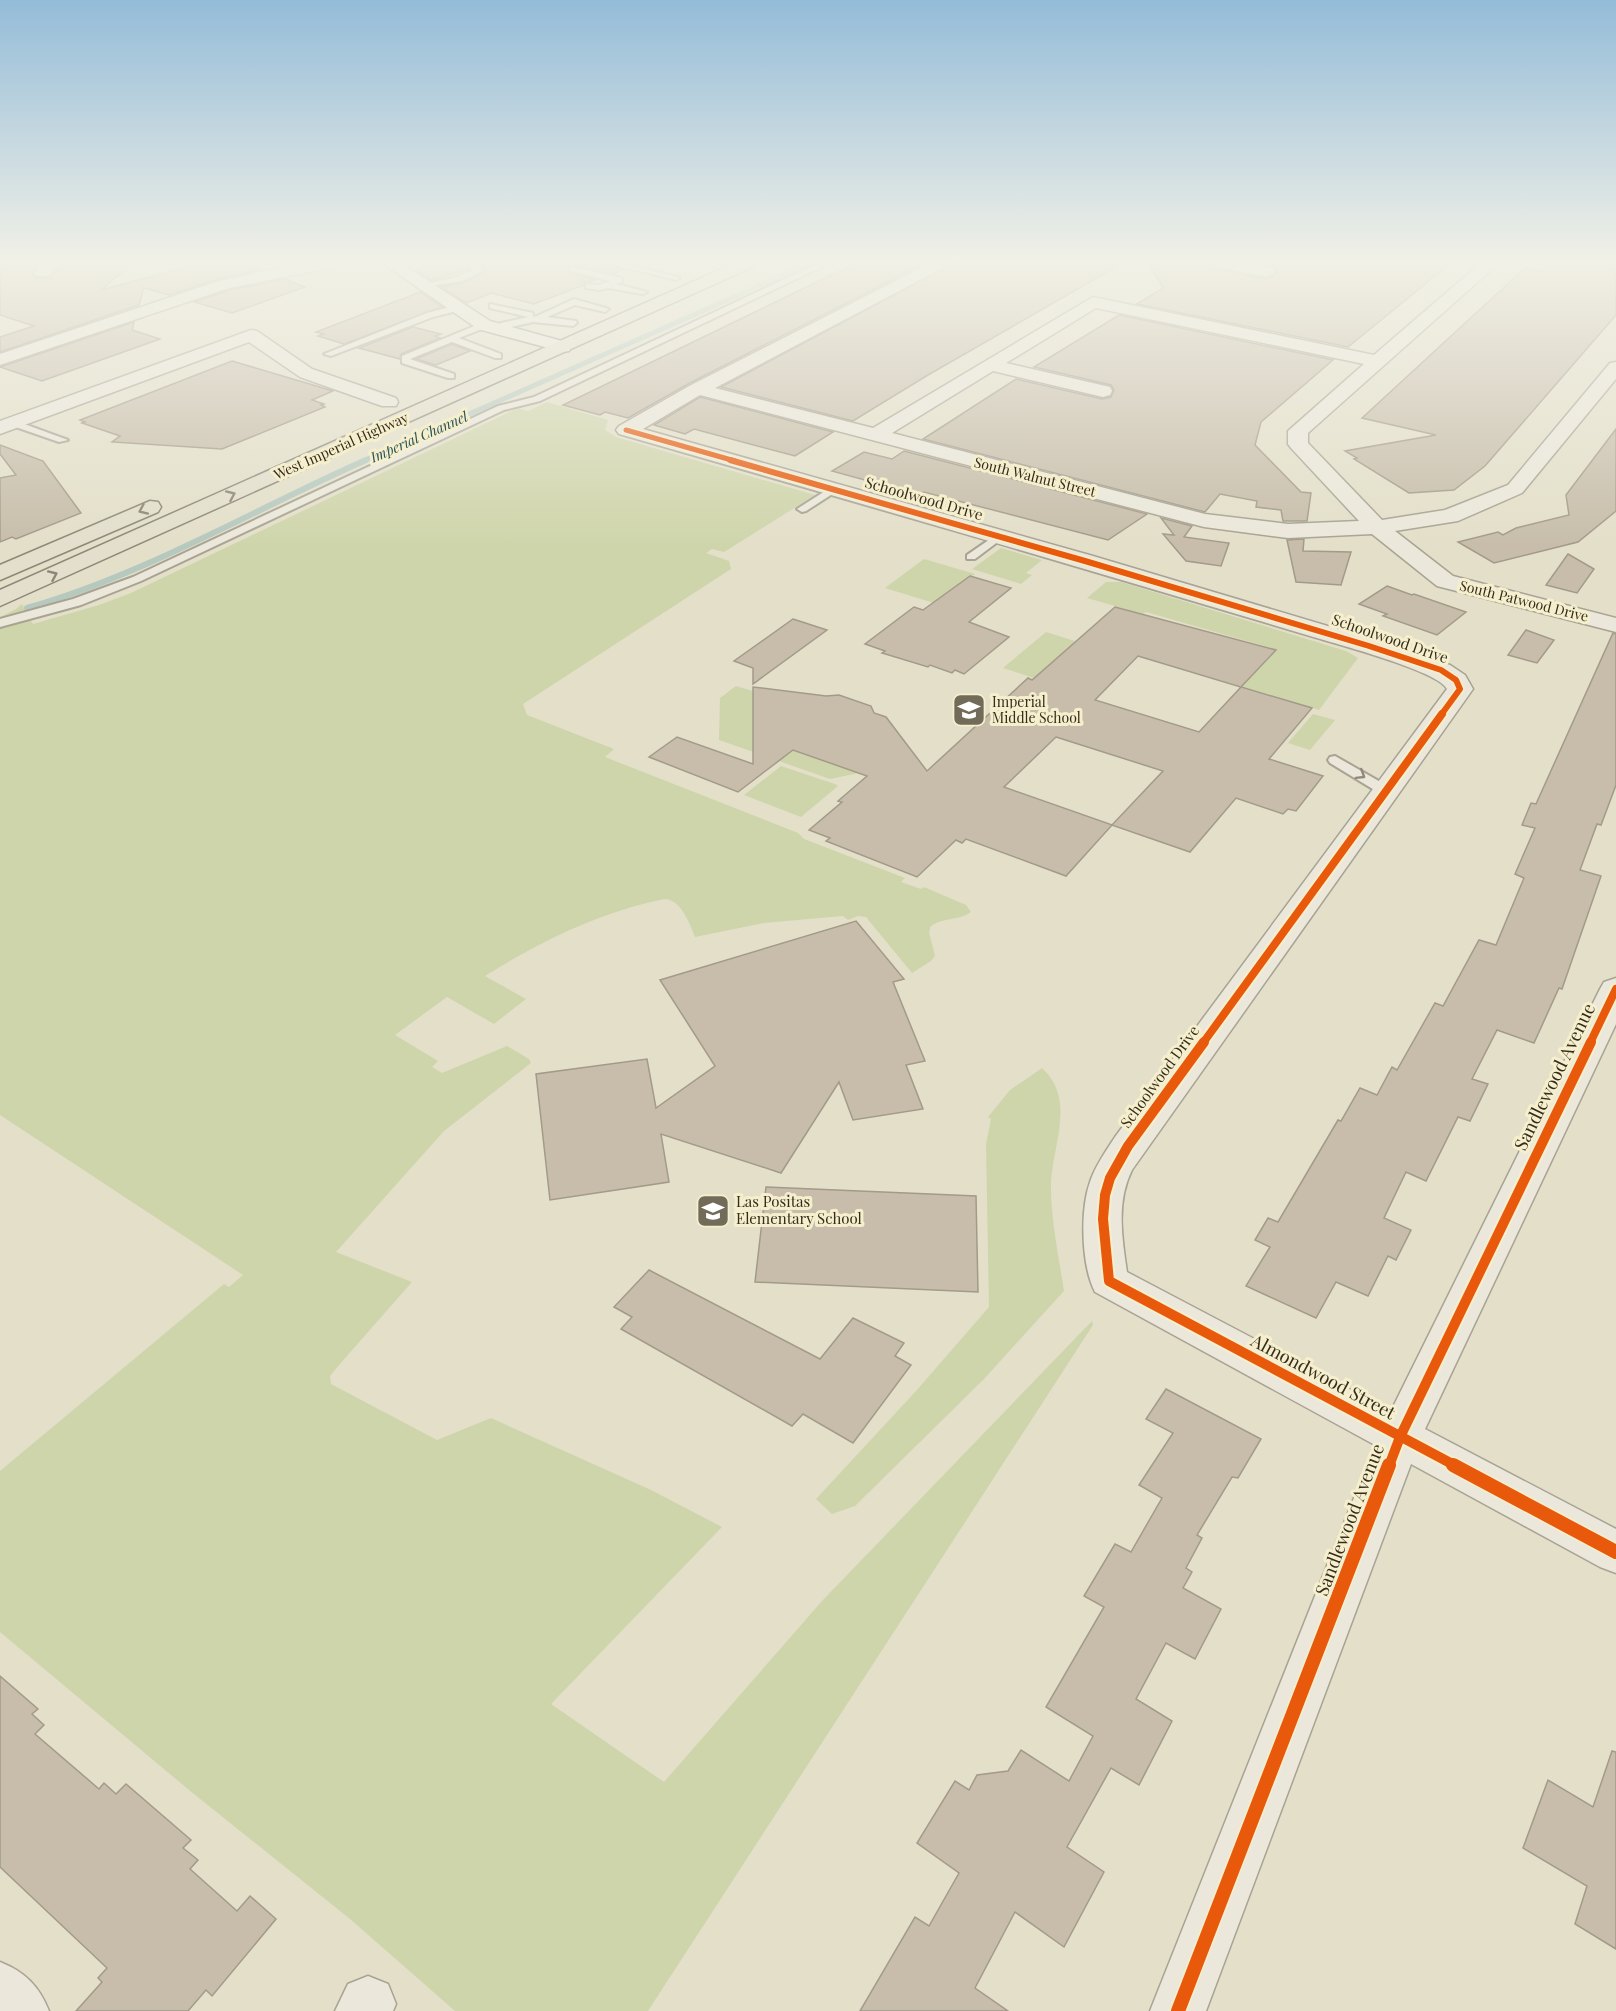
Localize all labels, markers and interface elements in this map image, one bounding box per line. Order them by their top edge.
water label: Imperial Channel [366,406,471,467]
street label: West Imperial Highway [270,407,411,484]
street label: South Walnut Street [972,452,1099,501]
street label: Schoolwood Drive [863,472,986,524]
one-way arrow [225,491,236,503]
one-way arrow [139,503,150,515]
one-way arrow [47,571,58,583]
street label: South Patwood Drive [1458,575,1590,626]
street label: Schoolwood Drive [1329,609,1451,667]
school or university icon: Imperial Middle School [951,692,987,728]
place label: Imperial Middle School [992,692,1081,727]
one-way arrow [1354,768,1365,779]
street label: Sandlewood Avenue [1508,999,1600,1154]
street label: Schoolwood Drive [1115,1021,1203,1132]
place label: Las Positas Elementary School [736,1191,862,1228]
school or university icon: Las Positas Elementary School [695,1193,731,1229]
street label: Almondwood Street [1246,1327,1400,1425]
street label: Sandlewood Avenue [1309,1440,1389,1599]

